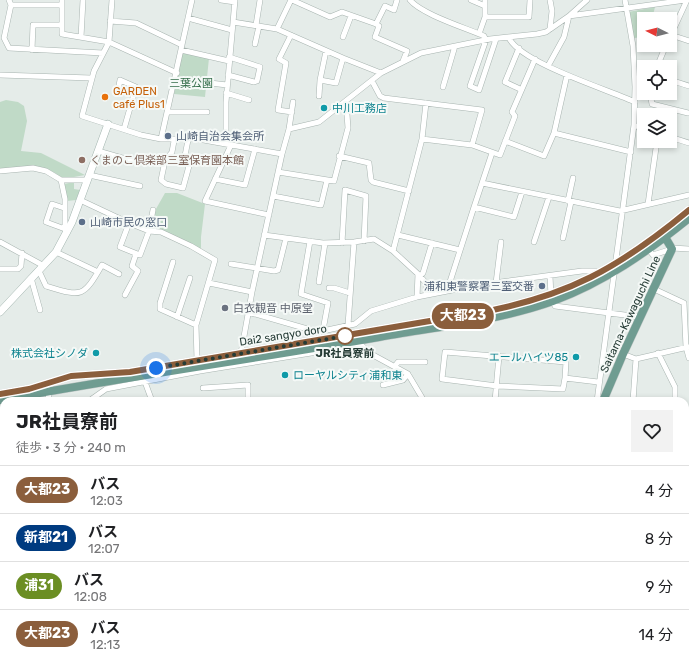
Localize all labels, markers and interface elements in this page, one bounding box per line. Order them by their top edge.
north arrow [637,12,677,52]
map controls [637,12,677,148]
button: locate [637,60,677,100]
park label: 三葉公園 [169,77,213,90]
place label: GARDEN café Plus1 [113,85,165,111]
marker: GARDEN café Plus1 [100,92,110,102]
place label: 中川工務店 [332,102,387,115]
marker: 中川工務店 [319,103,329,113]
button: layers [637,108,677,148]
place label: 山崎自治会集会所 [176,130,265,143]
marker: 山崎自治会集会所 [163,131,173,141]
place label: くまのこ倶楽部三室保育園本館 [90,154,244,167]
marker: くまのこ倶楽部三室保育園本館 [77,155,87,165]
place label: 山崎市民の窓口 [90,216,167,229]
marker: 山崎市民の窓口 [77,217,87,227]
street label: Saitama-Kawaguchi Line [598,254,663,375]
place label: 浦和東警察署三室交番 [424,280,534,293]
marker: 浦和東警察署三室交番 [537,281,547,291]
place label: 白衣観音 中原堂 [233,302,313,315]
marker: 白衣観音 中原堂 [220,303,230,313]
line badge: 大都23 [435,303,491,329]
text: 大都23 [440,307,486,324]
street label: Dai2 sangyo doro [238,322,328,349]
marker: JR社員寮前 [336,327,354,345]
place label: 株式会社シノダ [11,347,88,360]
place label: JR社員寮前 [316,347,374,360]
marker: 株式会社シノダ [91,348,101,358]
place label: エールハイツ85 [489,351,568,364]
marker: エールハイツ85 [571,352,581,362]
your location [146,358,166,378]
place label: ローヤルシティ浦和東 [293,369,402,382]
marker: ローヤルシティ浦和東 [280,370,290,380]
text: JR社員寮前 [16,410,118,433]
button: heart [631,410,673,452]
text: 徒歩 · 3 分 · 240 m [16,440,126,455]
text: バス [90,475,120,493]
text: 大都23 [24,481,70,498]
text: 4 分 [645,482,673,500]
text: 12:03 [90,493,123,508]
text: バス [88,523,118,541]
text: 新都21 [24,529,68,546]
text: 8 分 [645,530,673,548]
text: 12:07 [88,541,120,556]
text: バス [74,571,104,589]
text: 浦31 [24,577,54,594]
text: 9 分 [645,578,673,596]
text: 12:08 [74,589,107,604]
text: バス [90,619,120,637]
text: 大都23 [24,625,70,642]
text: 14 分 [639,626,673,644]
text: 12:13 [90,637,120,652]

